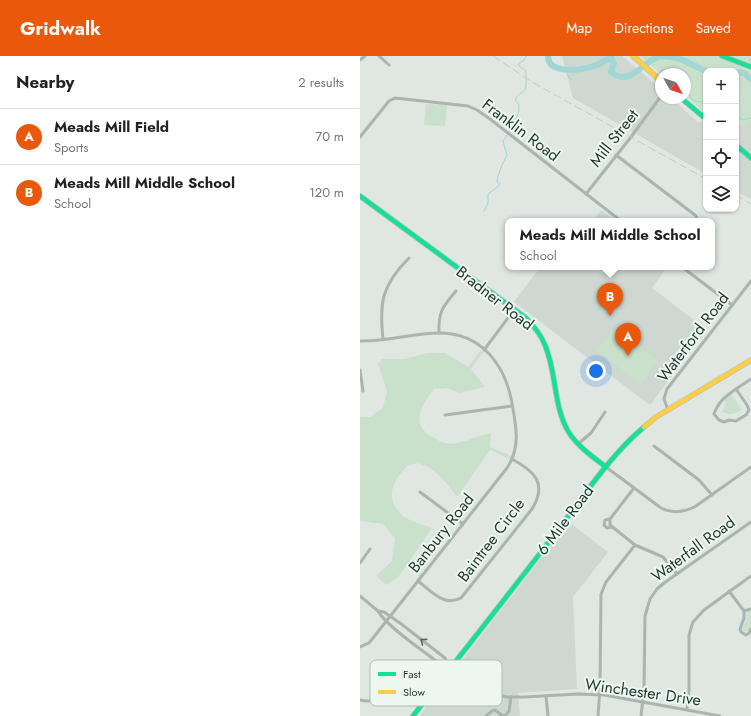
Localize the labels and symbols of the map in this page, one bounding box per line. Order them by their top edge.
north arrow [655,68,691,104]
street label: Franklin Road [477,93,565,167]
street label: Mill Street [584,104,644,172]
street label: Bradner Road [451,260,539,336]
pin: B [597,283,623,316]
street label: Waterford Road [652,287,734,387]
pin: A [615,323,641,356]
your location [586,361,606,381]
street label: 6 Mile Road [531,480,599,560]
street label: Banbury Road [403,489,479,577]
street label: Baintree Circle [452,493,530,587]
street label: Waterfall Road [646,511,740,587]
one-way arrow [421,639,428,646]
legend [370,660,502,706]
text: Fast [403,666,421,682]
street label: Winchester Drive [583,672,703,712]
text: Slow [403,684,425,700]

